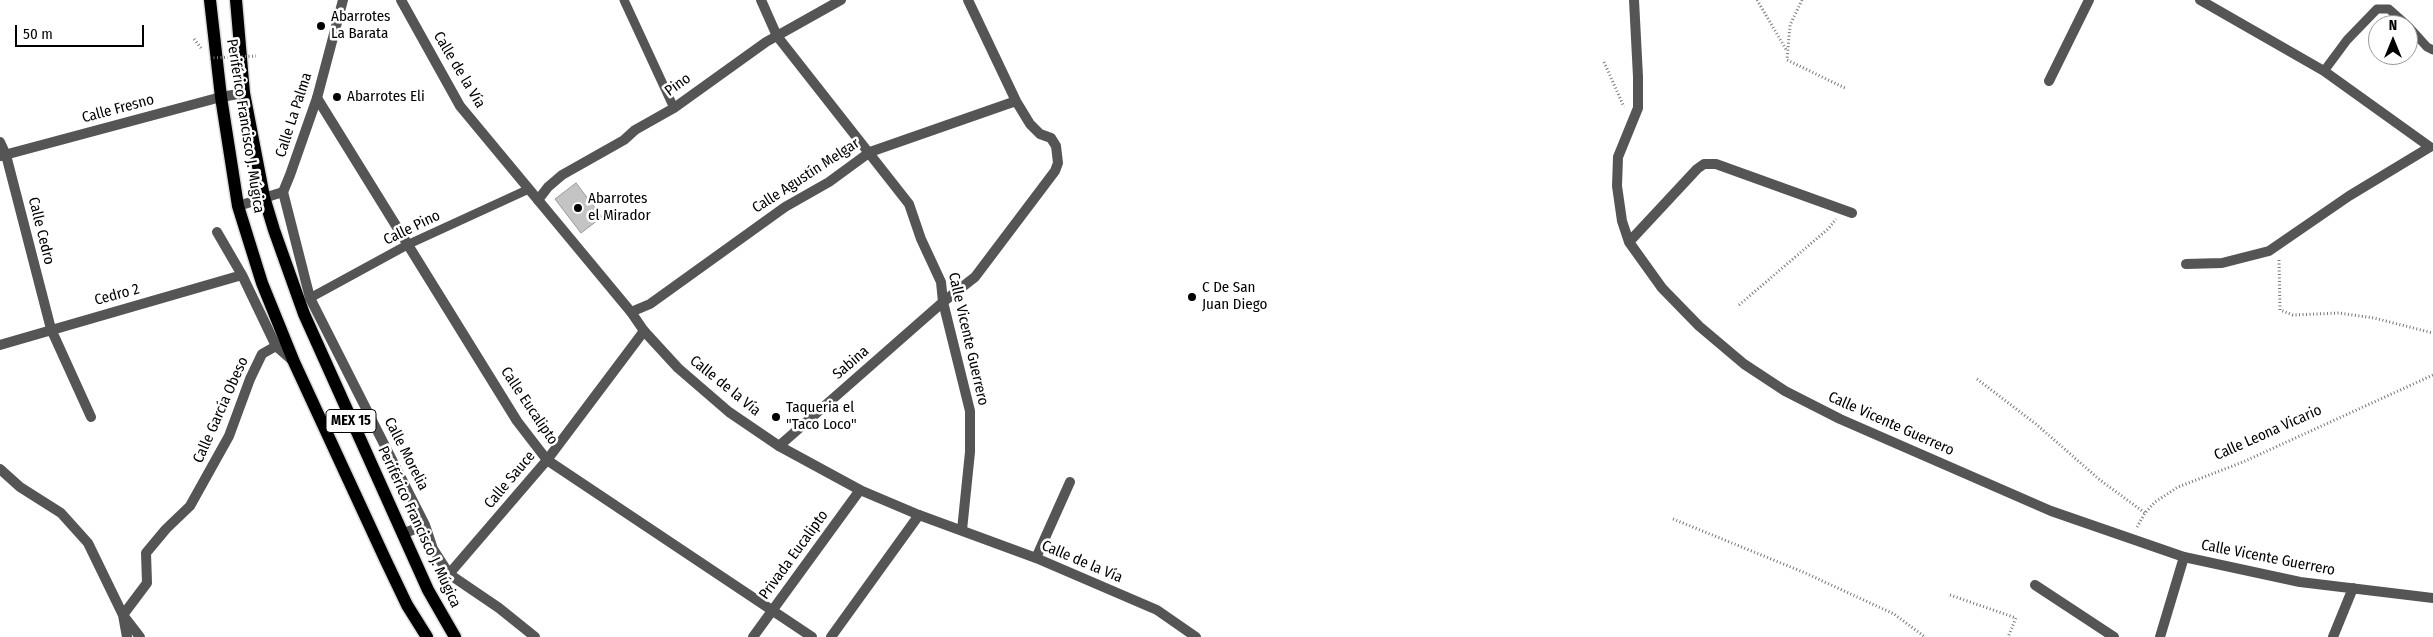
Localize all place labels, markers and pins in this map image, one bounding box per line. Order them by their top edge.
place label: Abarrotes La Barata [331,8,391,43]
marker: Abarrotes La Barata [315,20,327,32]
place label: Abarrotes Eli [347,88,425,106]
marker: Abarrotes Eli [331,91,343,103]
place label: Abarrotes el Mirador [588,190,651,225]
marker: Abarrotes el Mirador [572,202,584,214]
place label: C De San Juan Diego [1202,279,1267,314]
marker: C De San Juan Diego [1186,291,1198,303]
place label: Taqueria el "Taco Loco" [786,399,857,434]
marker: Taqueria el "Taco Loco" [770,411,782,423]

